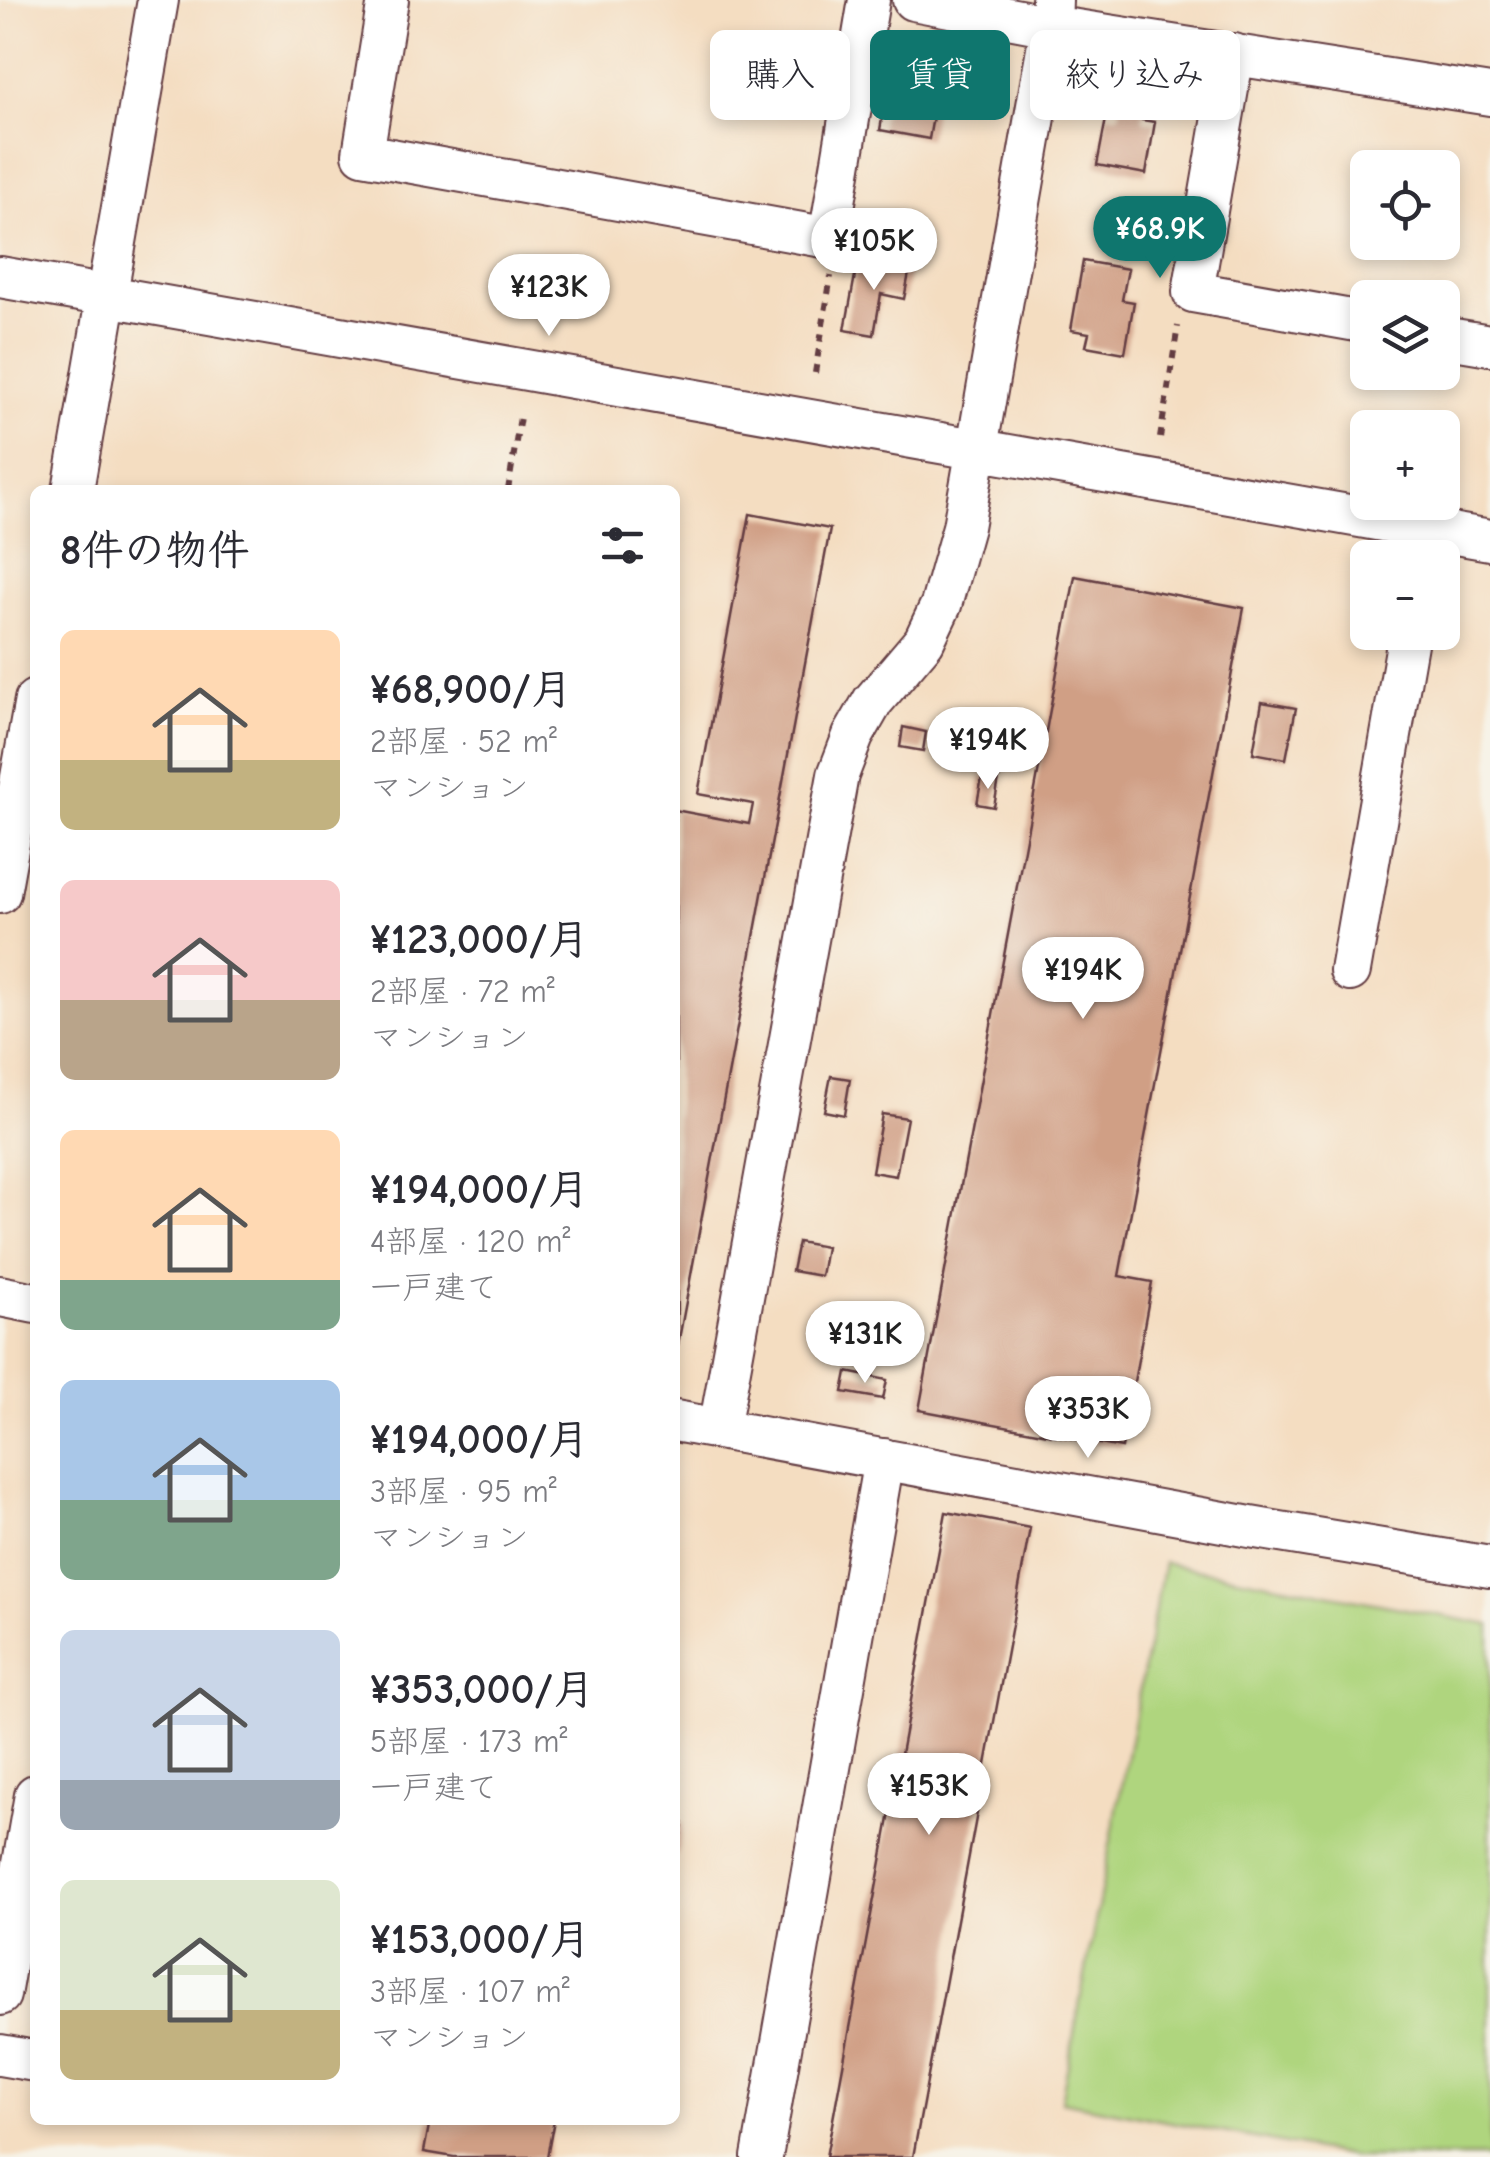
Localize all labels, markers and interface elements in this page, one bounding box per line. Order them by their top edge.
chip: 購入 [710,30,850,120]
chip: 賃貸 [870,30,1010,120]
chip: 絞り込み [1030,30,1240,120]
map controls [1350,150,1460,650]
button: locate [1350,150,1460,260]
pin: ¥68.9K [1079,196,1241,281]
pin: ¥105K [804,208,944,293]
text: ¥68.9K [1115,210,1205,247]
text: ¥105K [833,222,915,259]
pin: ¥123K [479,254,619,339]
text: ¥123K [510,268,588,305]
button: layers [1350,280,1460,390]
button: + [1350,410,1460,520]
icon: filters [595,518,650,573]
text: 8件の物件 [60,526,250,575]
button: − [1350,540,1460,650]
text: ¥68,900/月 [370,665,573,714]
icon: home [140,670,260,790]
pin: ¥194K [918,707,1058,792]
text: ¥194K [949,721,1027,758]
text: 2部屋 · 52 m² [370,723,557,760]
text: マンション [370,769,529,806]
text: ¥123,000/月 [370,915,589,964]
icon: home [140,920,260,1040]
pin: ¥194K [1013,937,1153,1022]
text: ¥194K [1044,951,1122,988]
text: 2部屋 · 72 m² [370,973,555,1010]
text: マンション [370,1019,529,1056]
text: ¥194,000/月 [370,1165,589,1214]
icon: home [140,1170,260,1290]
text: 4部屋 · 120 m² [370,1223,571,1260]
text: 一戸建て [370,1269,498,1306]
pin: ¥131K [795,1301,935,1386]
text: ¥131K [828,1315,902,1352]
pin: ¥353K [1018,1376,1158,1461]
text: ¥353K [1047,1390,1129,1427]
text: ¥194,000/月 [370,1415,589,1464]
icon: home [140,1420,260,1540]
text: 3部屋 · 95 m² [370,1473,557,1510]
text: マンション [370,1519,529,1556]
text: ¥353,000/月 [370,1665,595,1714]
icon: home [140,1670,260,1790]
text: 5部屋 · 173 m² [370,1723,567,1760]
pin: ¥153K [859,1753,999,1838]
text: ¥153K [889,1767,969,1804]
text: 一戸建て [370,1769,498,1806]
text: ¥153,000/月 [370,1915,591,1964]
icon: home [140,1920,260,2040]
text: 3部屋 · 107 m² [370,1973,570,2010]
text: マンション [370,2019,529,2056]

